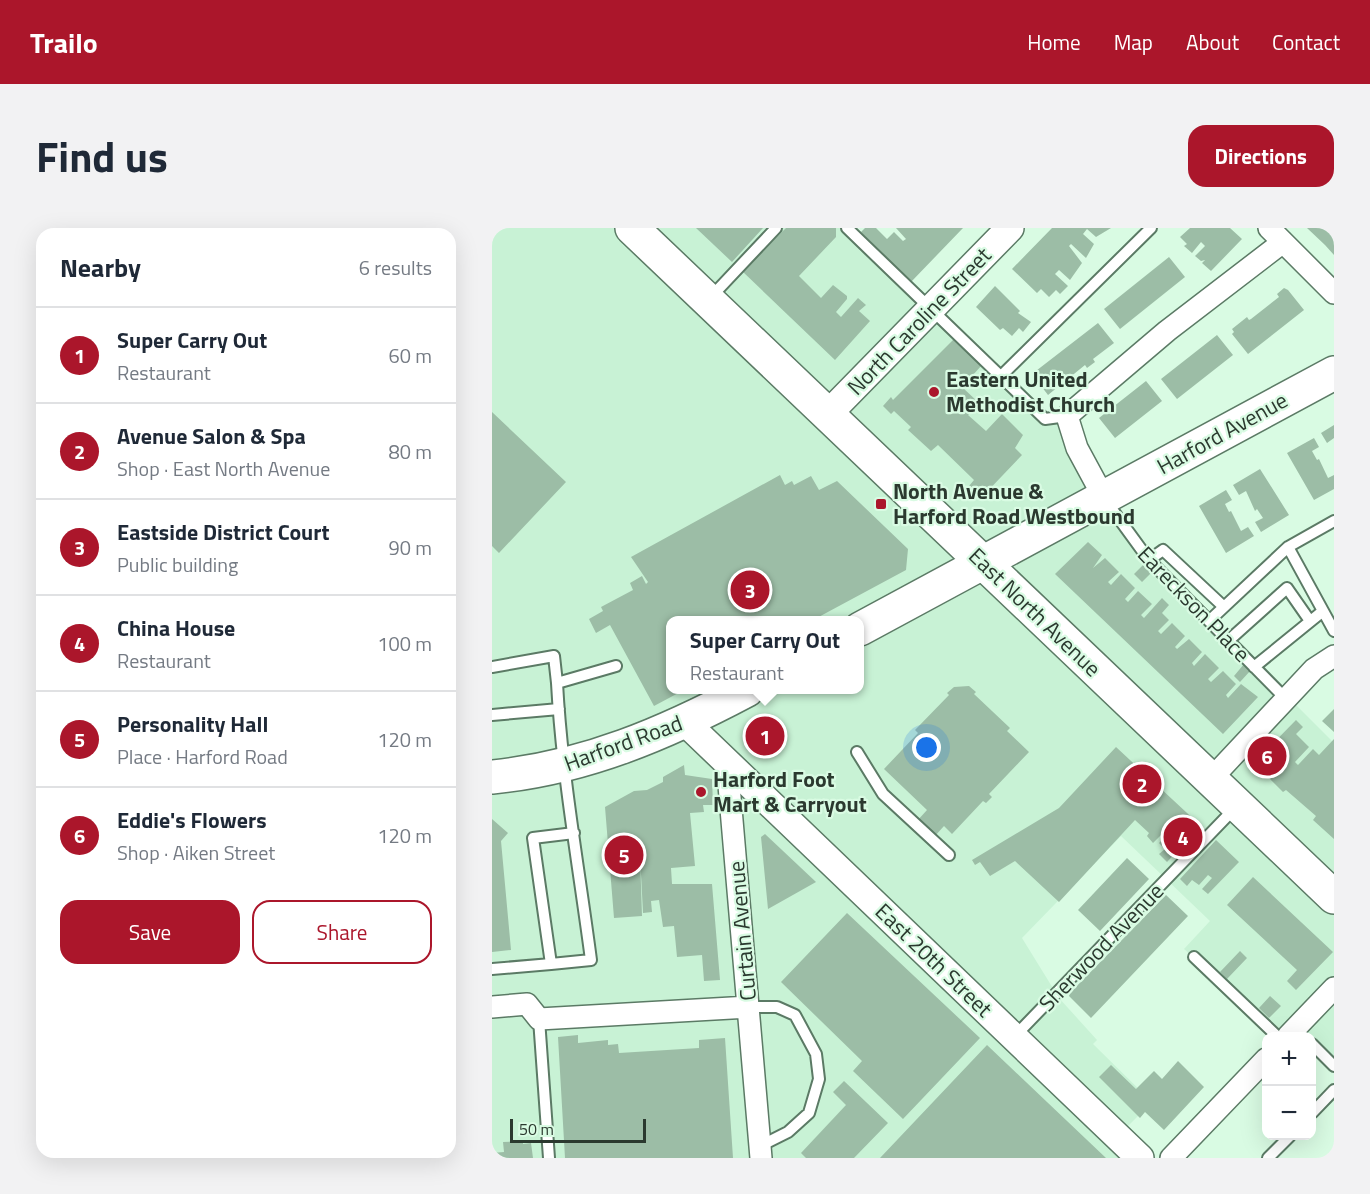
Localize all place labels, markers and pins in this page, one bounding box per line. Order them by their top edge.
place label: Eastern United Methodist Church [946,362,1115,421]
marker: Eastern United Methodist Church [927,385,941,399]
place label: North Avenue & Harford Road Westbound [893,474,1135,533]
marker: North Avenue & Harford Road Westbound [874,497,888,511]
pin: 3 [730,568,770,613]
pin: 1 [746,714,784,758]
pin: 6 [1248,734,1286,778]
place label: Harford Foot Mart & Carryout [713,762,867,821]
pin: 2 [1122,762,1162,806]
marker: Harford Foot Mart & Carryout [694,785,708,799]
pin: 4 [1164,814,1202,860]
pin: 5 [604,832,644,878]

